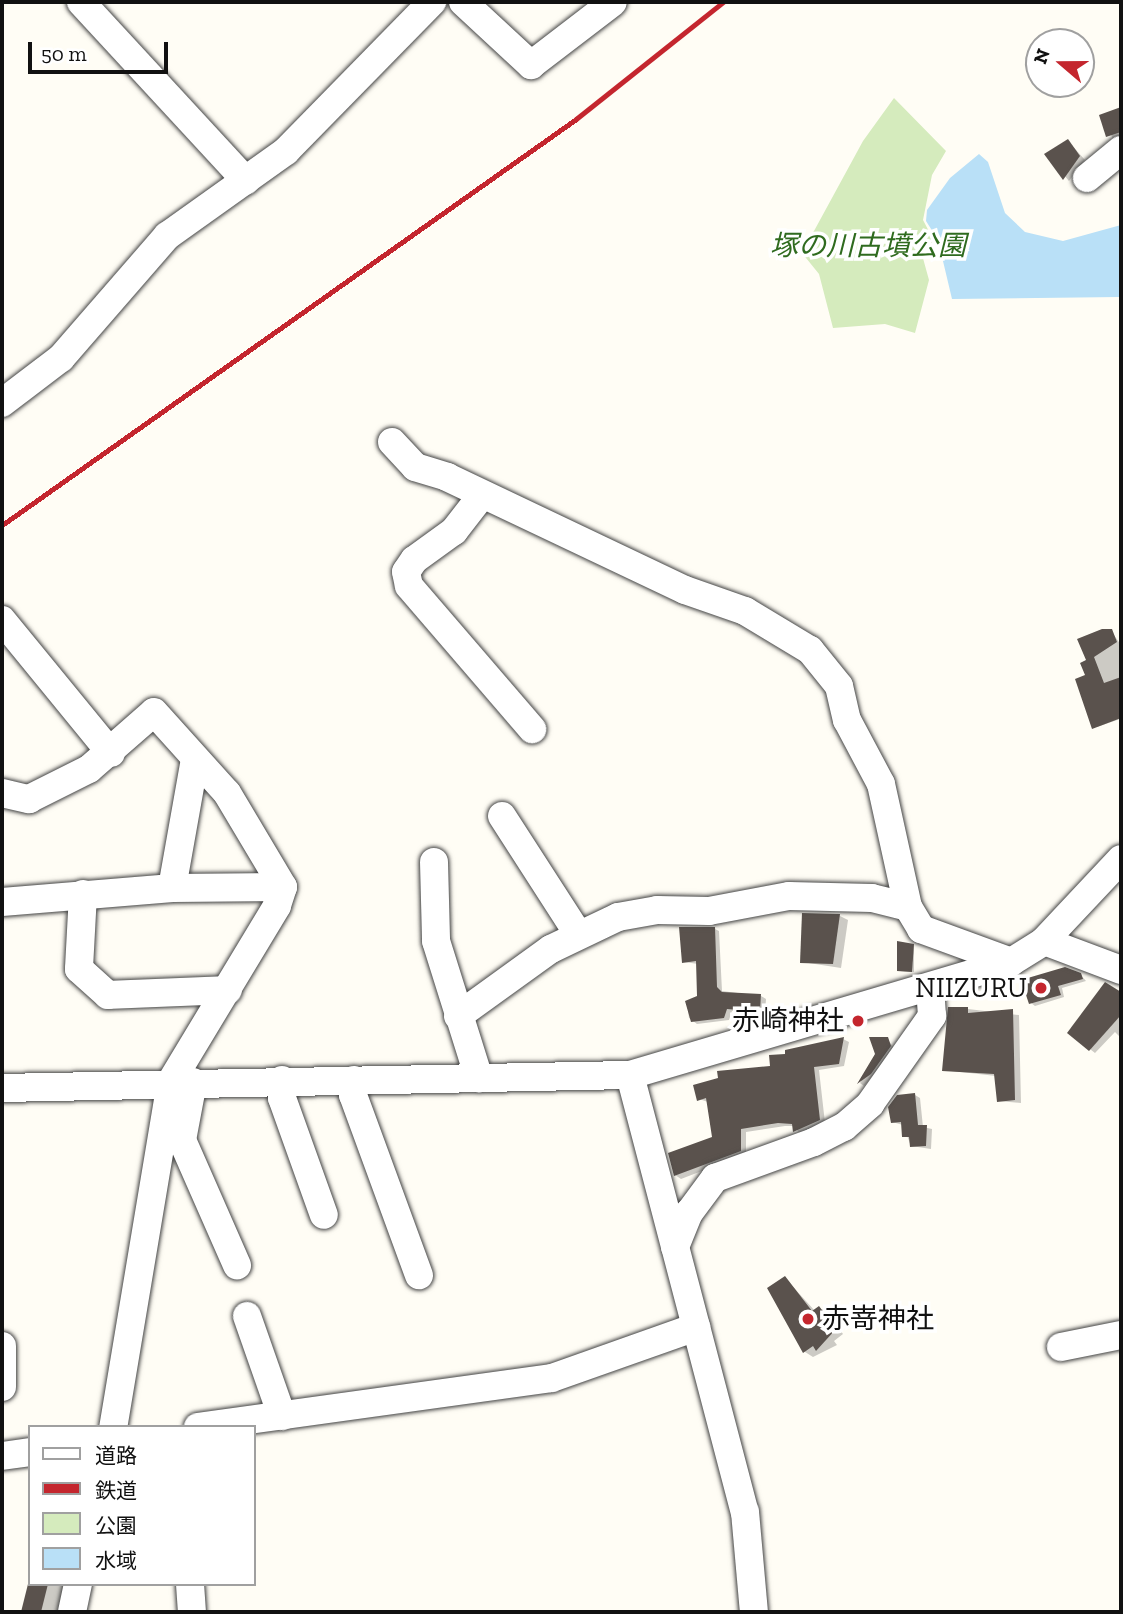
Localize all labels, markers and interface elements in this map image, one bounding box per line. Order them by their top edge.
scale bar [32,28,172,72]
north arrow [1025,28,1095,98]
text: 50 m [41,41,87,66]
text: N [1028,46,1055,67]
park label: 塚の川古墳公園 [770,229,966,263]
place label: NIIZURU [915,971,1027,1005]
marker: NIIZURU [1033,980,1049,996]
place label: 赤崎神社 [732,1004,844,1038]
marker: 赤崎神社 [850,1013,866,1029]
place label: 赤嵜神社 [822,1302,934,1336]
marker: 赤嵜神社 [800,1311,816,1327]
legend [28,1425,256,1586]
text: 道路 [95,1443,137,1468]
text: 鉄道 [95,1478,137,1503]
text: 公園 [95,1513,137,1538]
text: 水域 [95,1548,137,1573]

